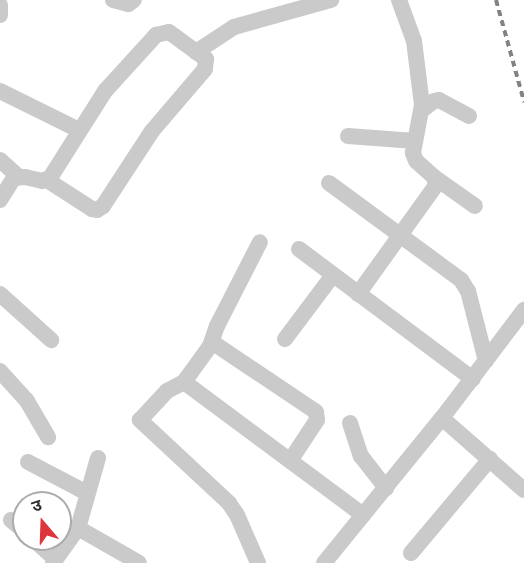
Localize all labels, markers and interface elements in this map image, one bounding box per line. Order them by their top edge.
north arrow [12,491,72,551]
text: उ [29,495,44,516]

